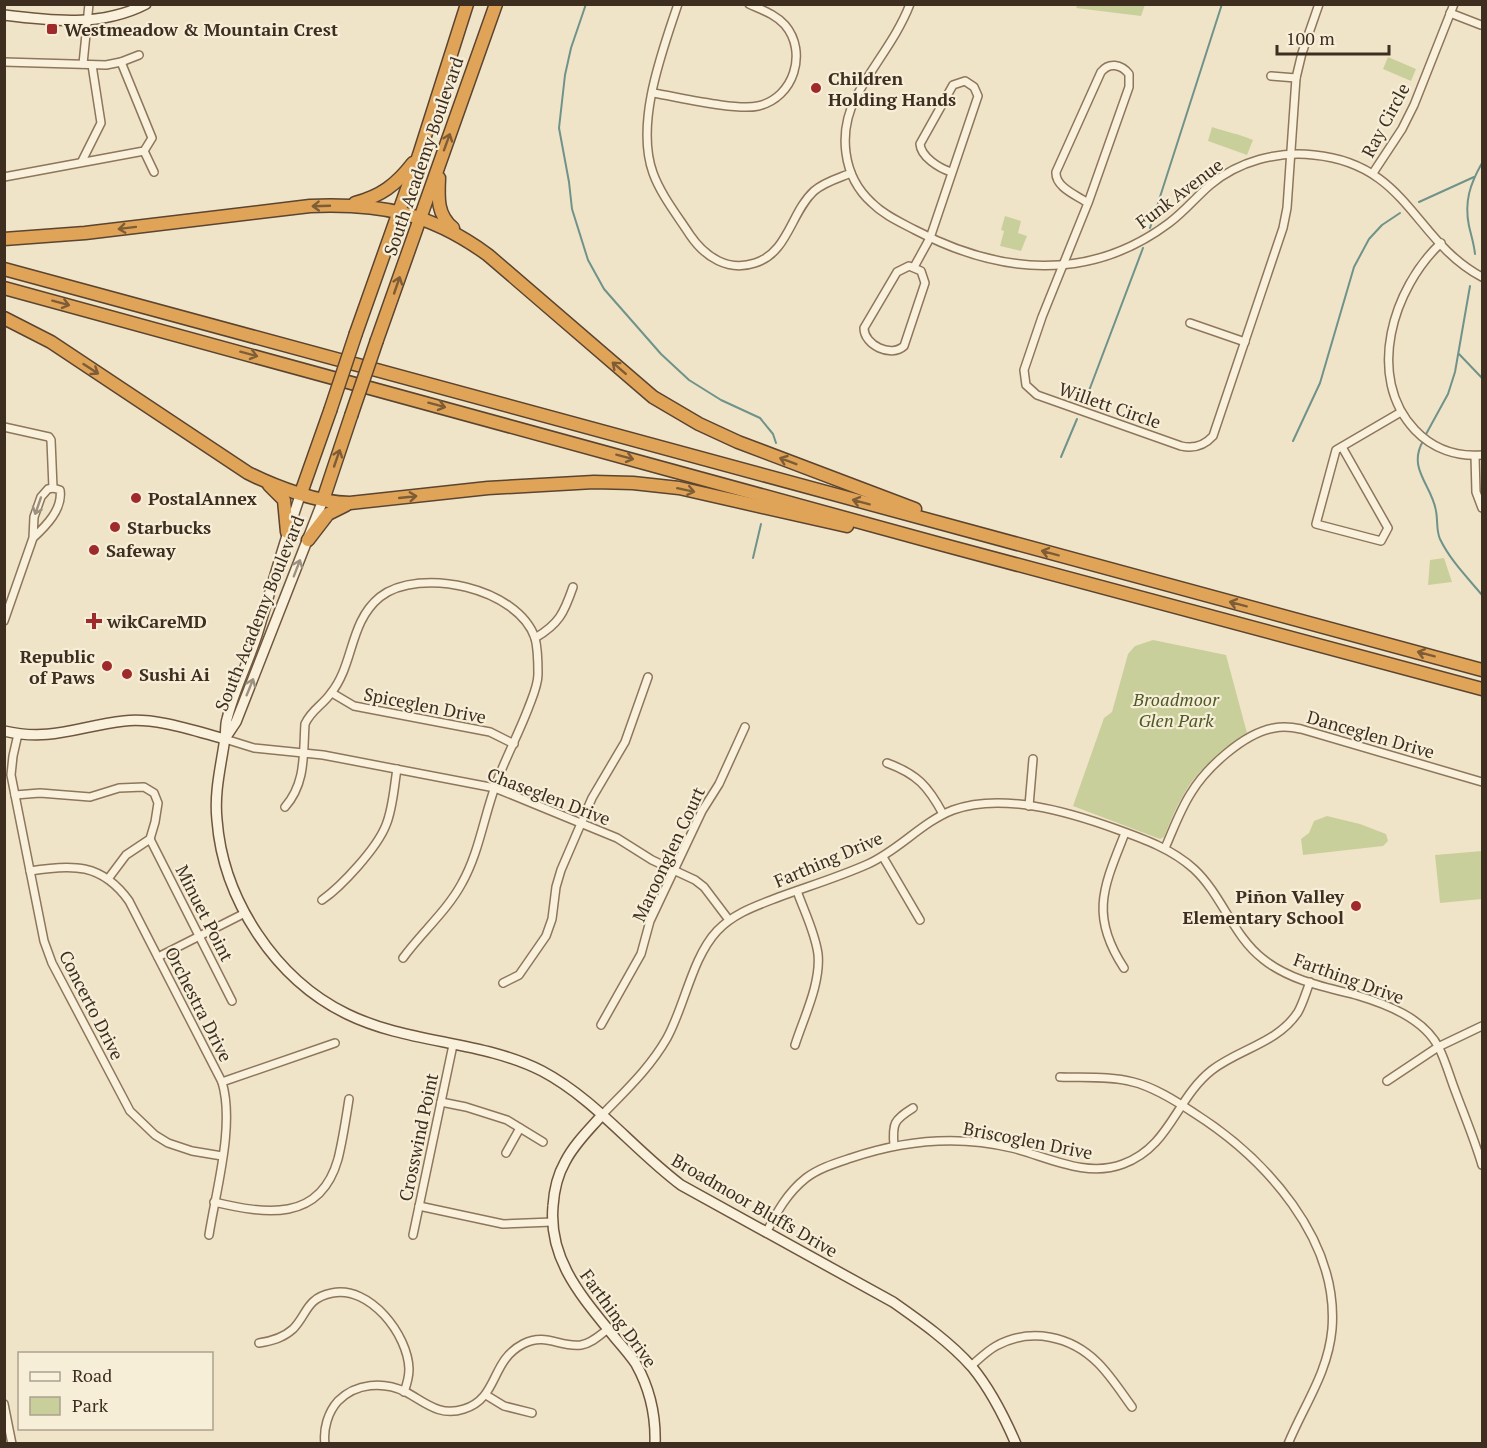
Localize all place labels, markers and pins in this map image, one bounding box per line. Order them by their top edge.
place label: Westmeadow & Mountain Crest [64,17,338,41]
marker: Westmeadow & Mountain Crest [45,22,59,36]
place label: Children Holding Hands [828,66,956,111]
marker: Children Holding Hands [809,81,823,95]
place label: PostalAnnex [148,486,257,510]
marker: PostalAnnex [129,491,143,505]
place label: Starbucks [127,515,211,539]
marker: Starbucks [108,520,122,534]
place label: Safeway [106,538,176,562]
marker: Safeway [87,543,101,557]
place label: wikCareMD [106,609,207,633]
marker: wikCareMD [85,612,103,630]
place label: Republic of Paws [20,644,95,689]
marker: Republic of Paws [100,659,114,673]
place label: Sushi Ai [139,662,210,686]
marker: Sushi Ai [120,667,134,681]
place label: Piñon Valley Elementary School [1182,884,1344,929]
marker: Piñon Valley Elementary School [1349,899,1363,913]

